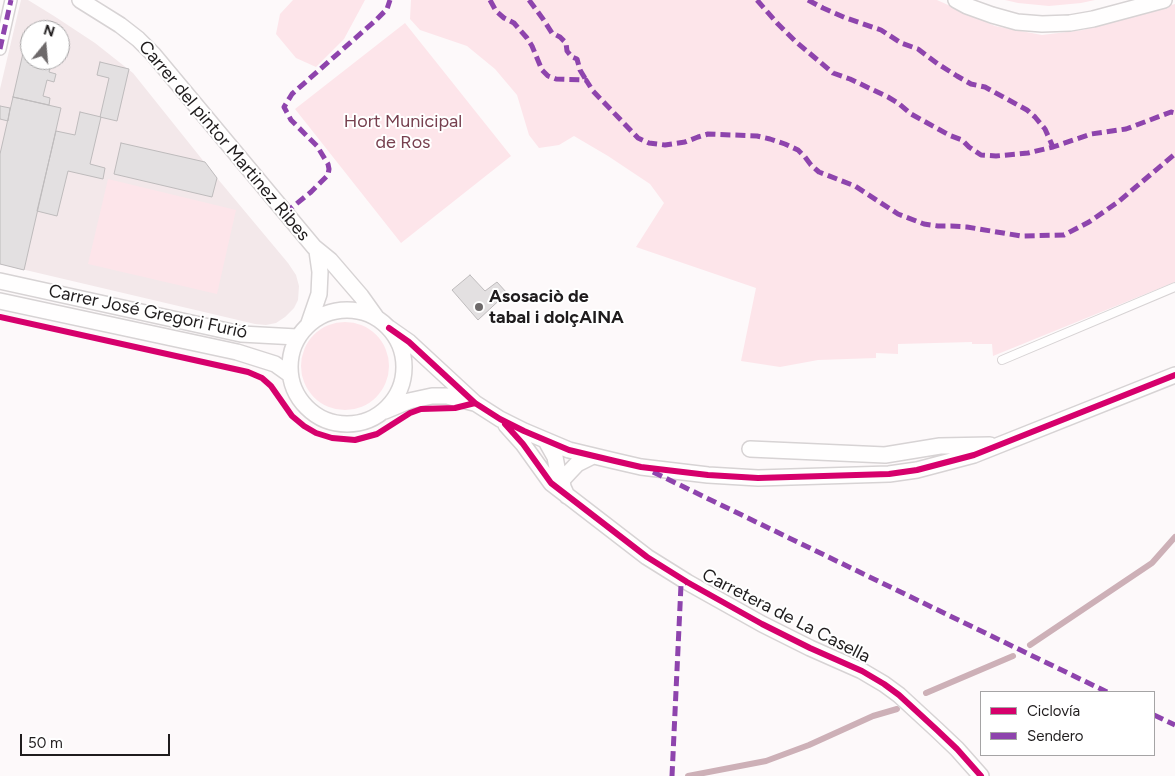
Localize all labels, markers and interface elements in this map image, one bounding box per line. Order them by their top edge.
north arrow [20,20,70,70]
text: N [42,21,57,41]
street label: Carrer del pintor Martinez Ribes [134,36,314,246]
park label: Hort Municipal de Ros [344,111,462,154]
street label: Carrer José Gregori Furió [47,280,249,344]
place label: Asosaciò de tabal i dolçAINA [489,286,624,328]
marker: Asosaciò de tabal i dolçAINA [473,301,485,313]
street label: Carretera de La Casella [698,564,874,668]
legend [980,691,1155,756]
text: Ciclovía [1027,702,1080,720]
scale bar [22,724,172,756]
text: Sendero [1027,727,1084,745]
text: 50 m [28,734,63,752]

